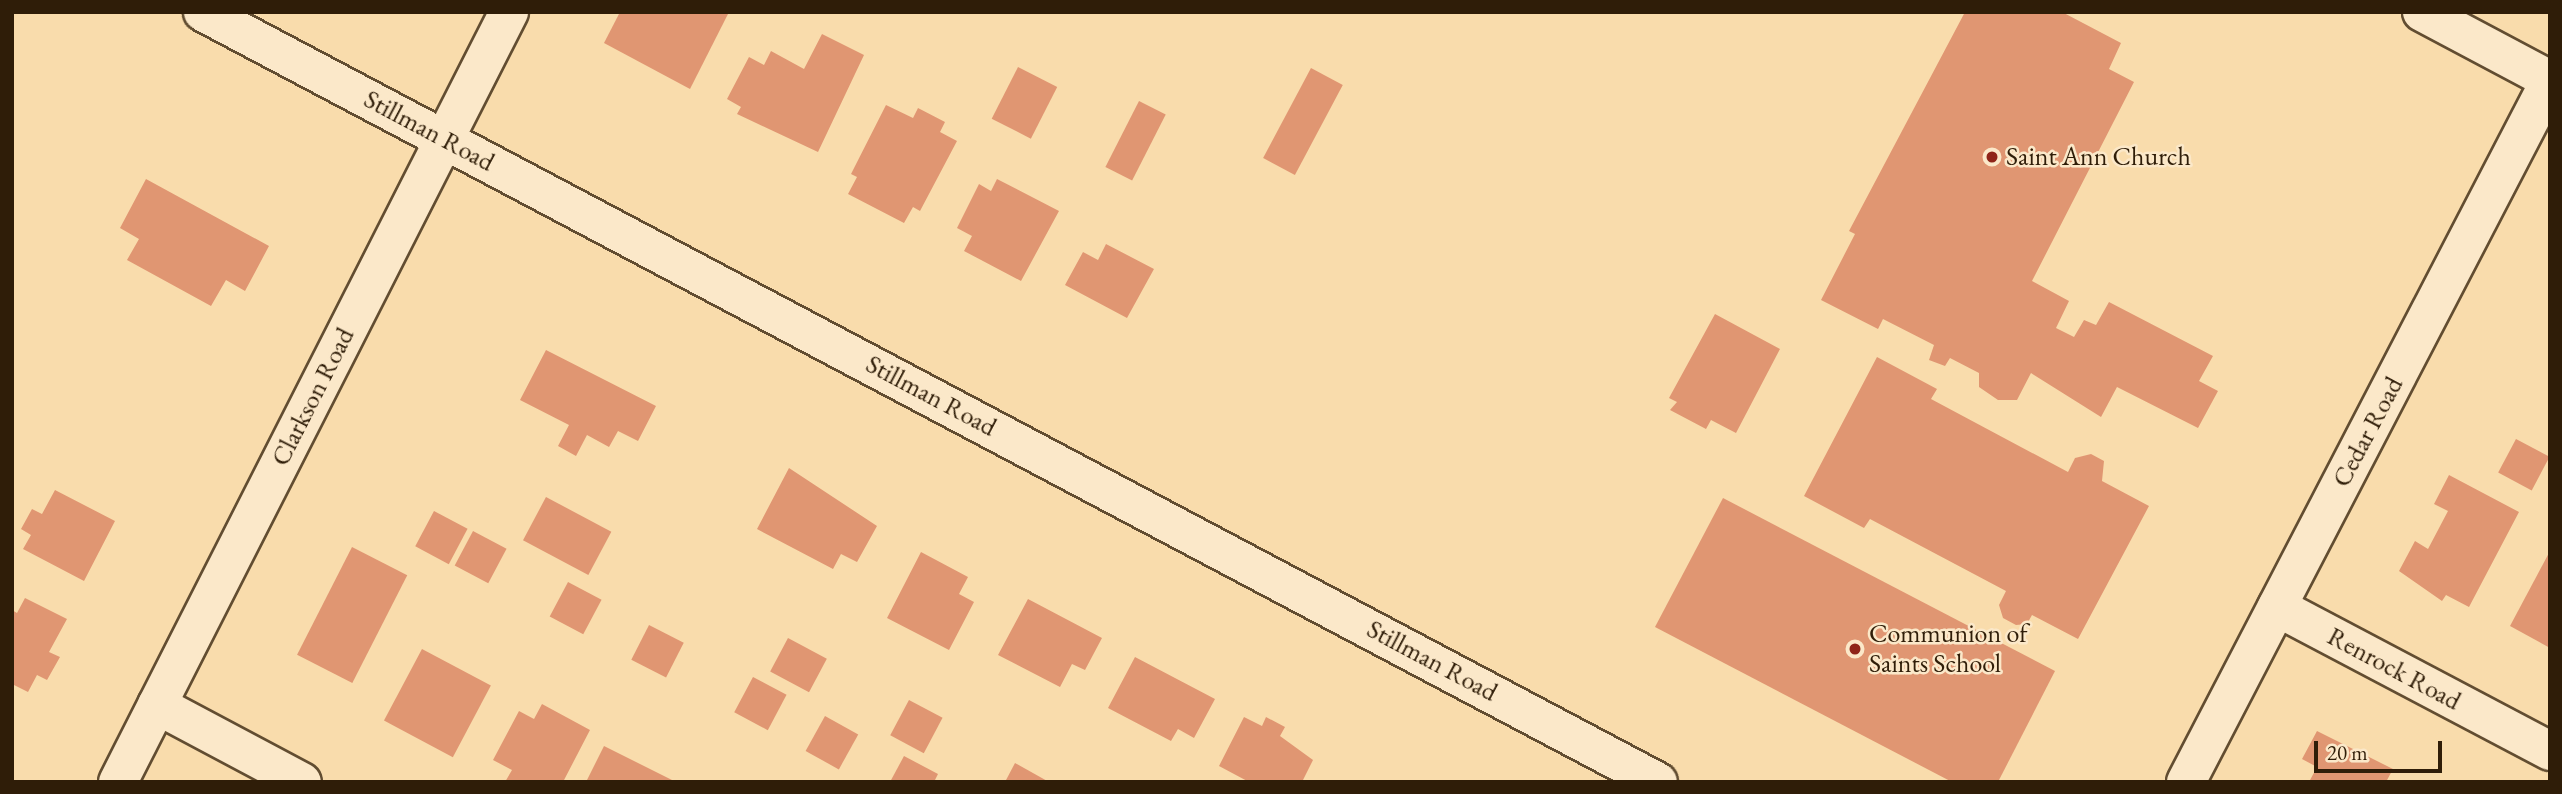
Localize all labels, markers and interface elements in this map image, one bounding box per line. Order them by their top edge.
street label: Stillman Road [359,84,499,178]
place label: Saint Ann Church [2006,141,2191,173]
marker: Saint Ann Church [1984,149,2000,165]
street label: Clarkson Road [265,323,361,471]
street label: Stillman Road [861,349,1001,443]
street label: Cedar Road [2326,372,2410,492]
street label: Stillman Road [1362,614,1502,708]
place label: Communion of Saints School [1869,618,2028,680]
street label: Renrock Road [2322,621,2466,717]
marker: Communion of Saints School [1847,641,1863,657]
scale bar [2317,728,2445,772]
text: 20 m [2327,739,2368,766]

